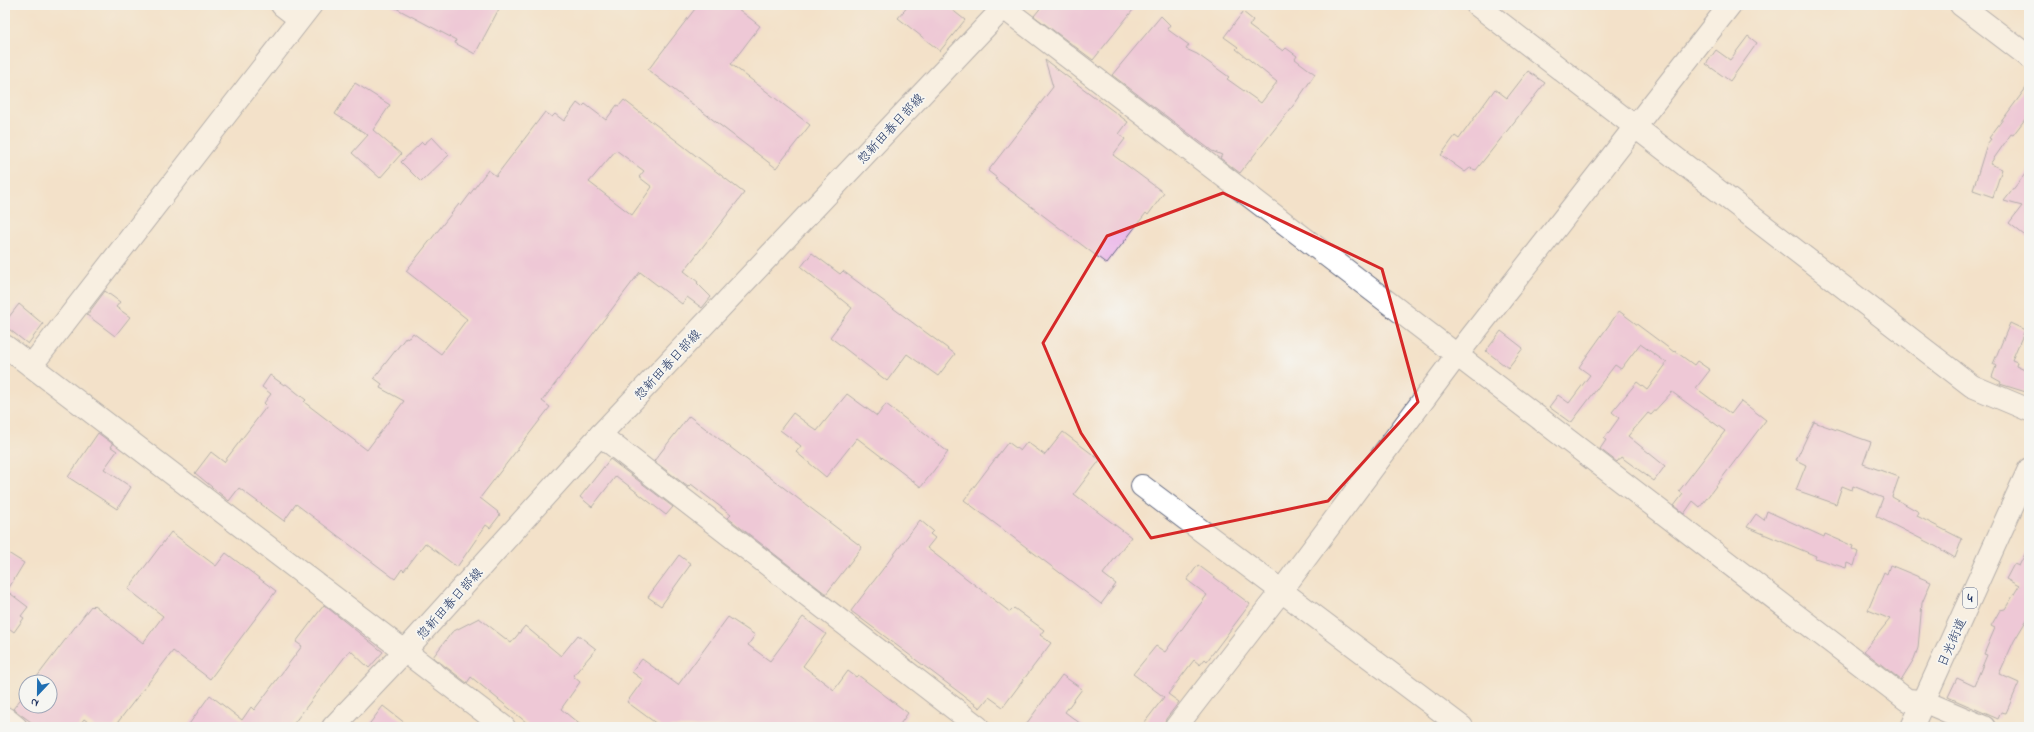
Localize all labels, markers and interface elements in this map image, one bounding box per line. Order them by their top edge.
street label: 惣新田春日部線 [853,89,930,169]
street label: 惣新田春日部線 [630,325,707,405]
street label: 惣新田春日部線 [413,563,488,644]
road number: 4 [1963,588,1977,608]
street label: 日光街道 [1933,615,1972,670]
north arrow [18,674,58,714]
text: N [28,694,41,711]

